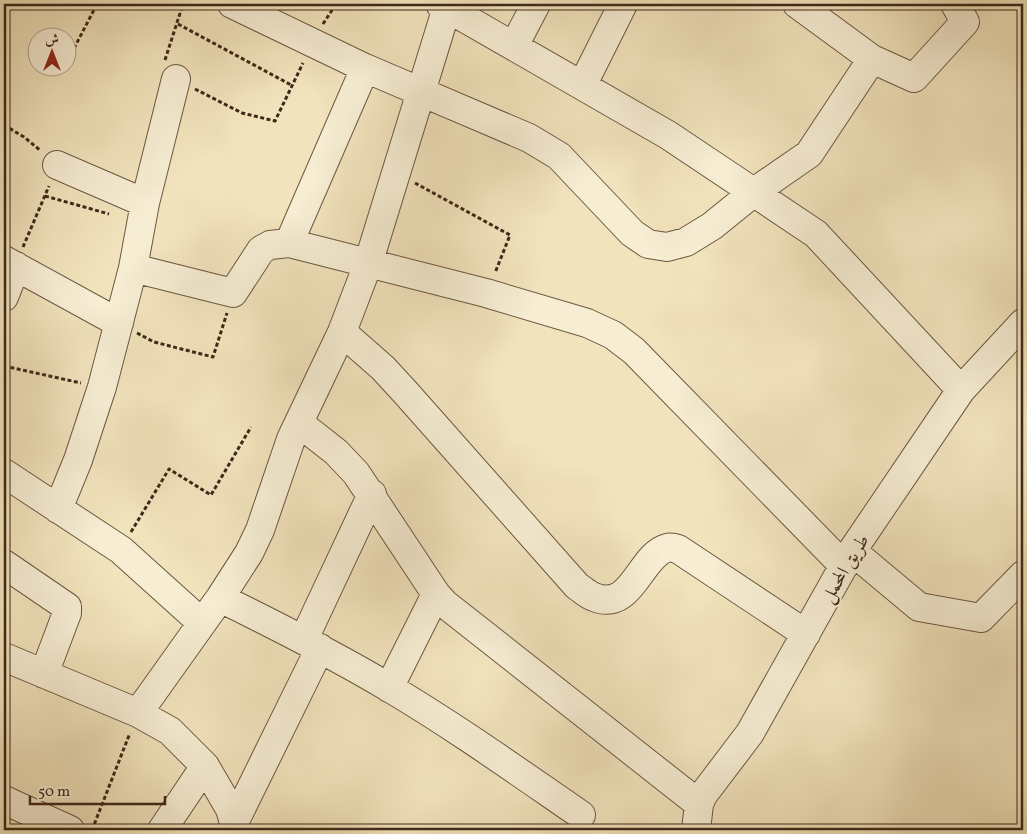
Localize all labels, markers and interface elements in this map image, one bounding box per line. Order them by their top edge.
north arrow [28,28,78,78]
text: ش [45,31,59,50]
street label: طريق المحمل [815,530,876,608]
scale bar [30,774,165,806]
text: 50 m [38,782,70,803]

